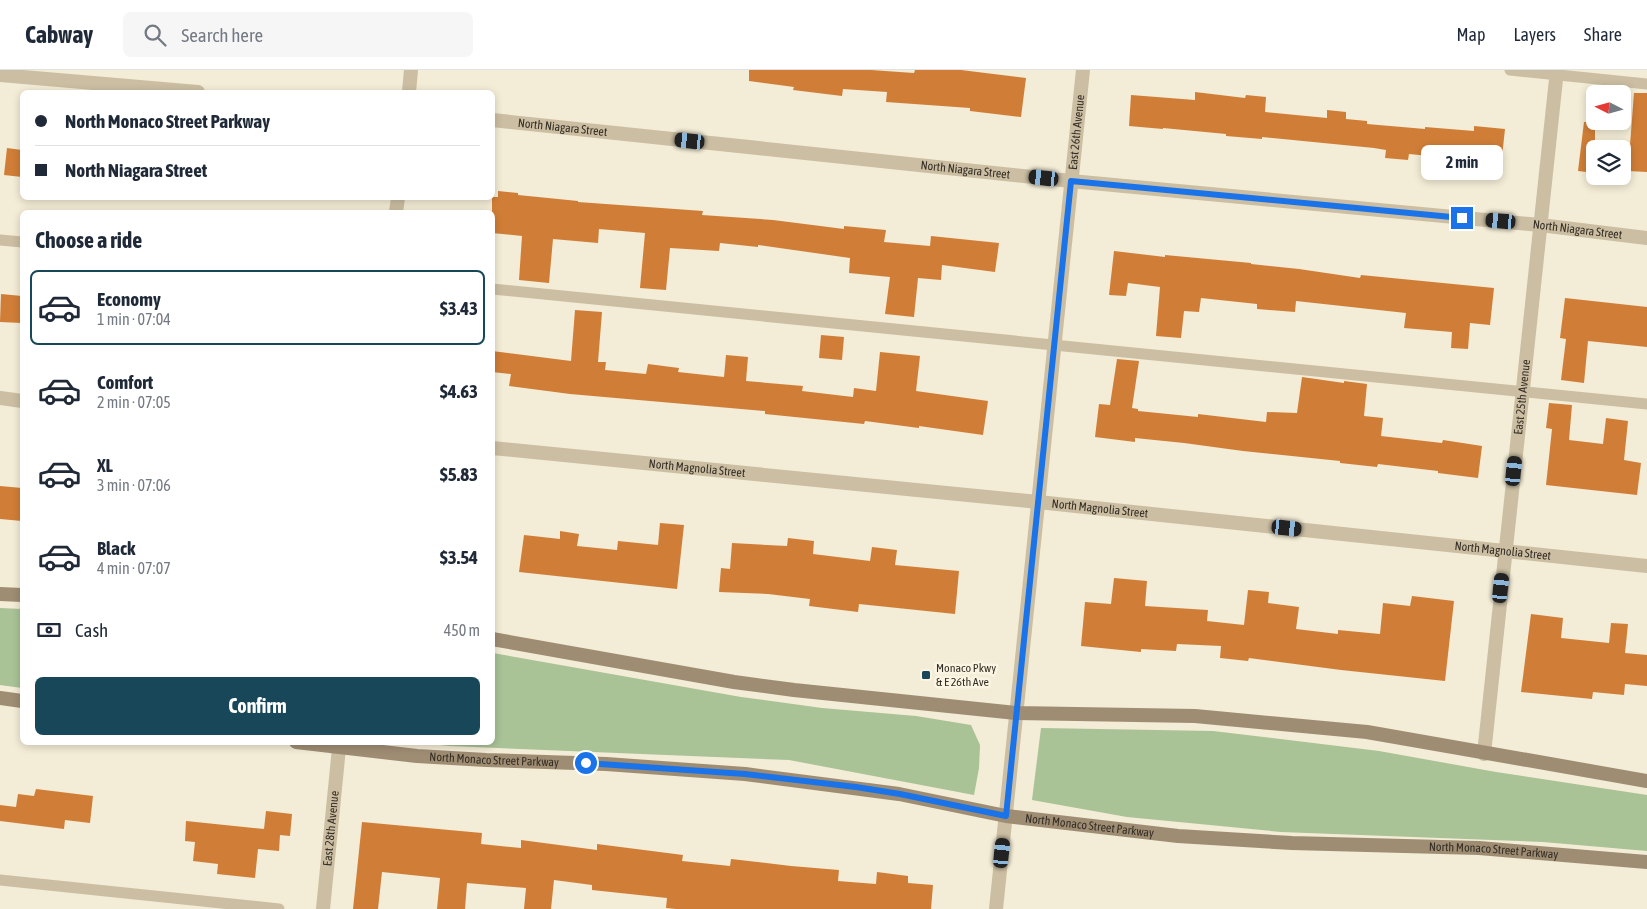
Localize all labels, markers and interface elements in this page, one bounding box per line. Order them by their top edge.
search box [123,12,473,57]
text: Cabway [25,21,93,48]
icon: search [141,21,169,49]
text: Search here [181,24,263,46]
text: Map [1456,24,1485,45]
text: Layers [1513,24,1556,45]
text: Share [1584,24,1622,45]
north arrow [1586,85,1631,130]
map controls [1586,85,1631,185]
street label: East 26th Avenue [1066,94,1087,170]
text: North Monaco Street Parkway [65,110,270,132]
street label: North Niagara Street [517,116,609,139]
car [674,132,705,150]
button: layers [1586,140,1631,185]
callout: 2 min [1421,146,1503,180]
text: 2 min [1446,153,1478,171]
street label: North Niagara Street [920,158,1011,182]
text: North Niagara Street [65,159,207,181]
car [1028,169,1059,187]
route end [1451,207,1473,229]
car [1485,212,1516,230]
street label: North Niagara Street [1532,217,1624,242]
text: Choose a ride [35,227,142,253]
icon: car [37,285,82,330]
text: Economy [97,288,161,310]
text: $3.43 [440,297,478,319]
text: 1 min · 07:04 [97,310,171,328]
street label: East 25th Avenue [1511,359,1533,435]
icon: car [37,368,82,413]
text: Comfort [97,371,153,393]
text: $4.63 [440,380,478,402]
text: 2 min · 07:05 [97,393,171,411]
icon: car [37,451,82,496]
text: XL [97,454,113,476]
car [1504,455,1523,487]
street label: North Magnolia Street [648,457,746,480]
text: $5.83 [440,463,478,485]
text: 3 min · 07:06 [97,476,171,494]
street label: North Magnolia Street [1051,496,1149,521]
car [1271,519,1302,537]
icon: car [37,534,82,579]
text: Black [97,537,135,559]
street label: North Magnolia Street [1454,539,1552,563]
text: $3.54 [440,546,478,568]
text: 4 min · 07:07 [97,559,171,577]
car [1491,572,1510,604]
icon: cash [35,616,63,644]
text: Cash [75,619,108,641]
text: 450 m [444,621,480,639]
place label: Monaco Pkwy & E 26th Ave [936,661,996,689]
marker: Monaco Pkwy & E 26th Ave [920,669,932,681]
button: Confirm [35,677,480,735]
street label: North Monaco Street Parkway [429,750,559,769]
route start [575,752,597,774]
street label: East 28th Avenue [320,790,342,867]
street label: North Monaco Street Parkway [1024,811,1155,840]
car [992,837,1011,869]
street label: North Monaco Street Parkway [1429,840,1559,862]

